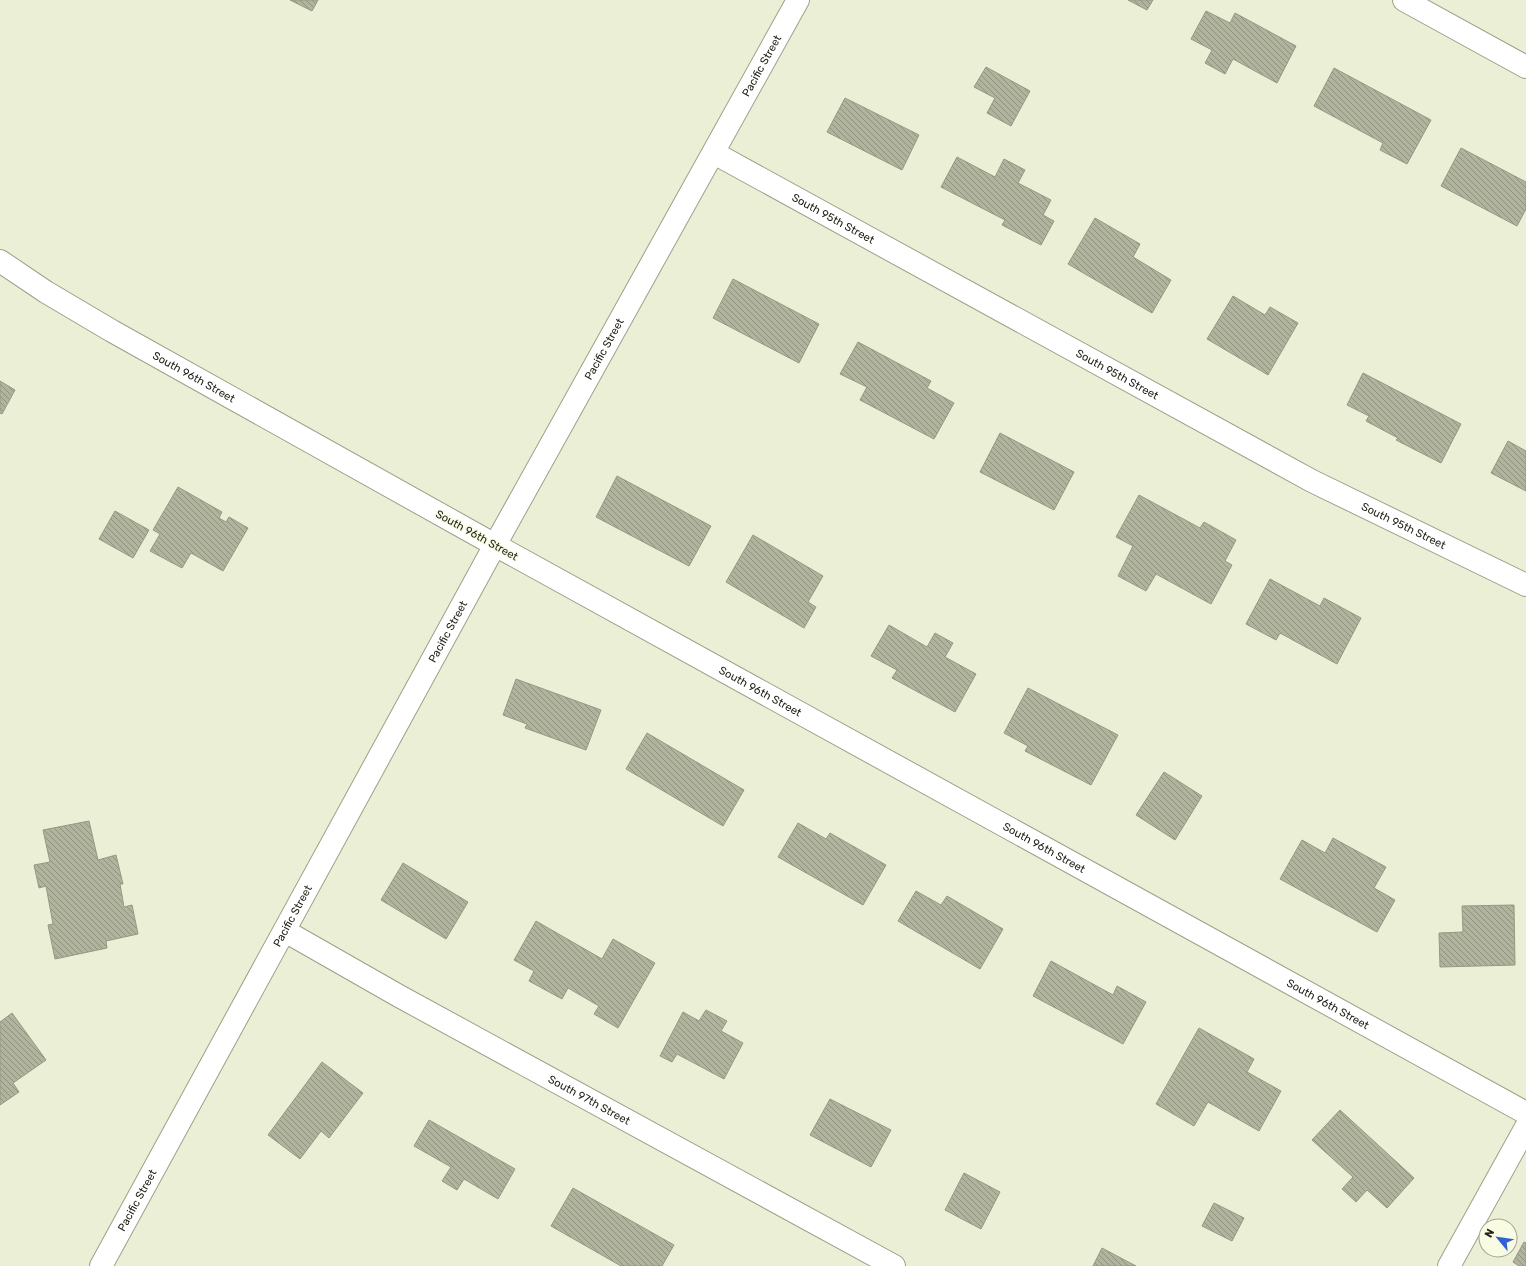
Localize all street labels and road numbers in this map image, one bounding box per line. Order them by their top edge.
street label: Pacific Street [740,32,785,99]
street label: South 95th Street [789,191,877,247]
street label: Pacific Street [582,315,627,382]
street label: South 95th Street [1074,347,1161,403]
street label: South 96th Street [150,349,238,406]
street label: South 95th Street [1359,500,1448,552]
street label: South 96th Street [433,507,521,564]
street label: Pacific Street [426,598,471,665]
street label: South 96th Street [717,664,804,720]
street label: South 96th Street [1000,820,1088,876]
street label: Pacific Street [271,882,315,949]
street label: South 96th Street [1284,976,1372,1033]
street label: South 97th Street [546,1073,633,1128]
street label: Pacific Street [115,1167,160,1234]

